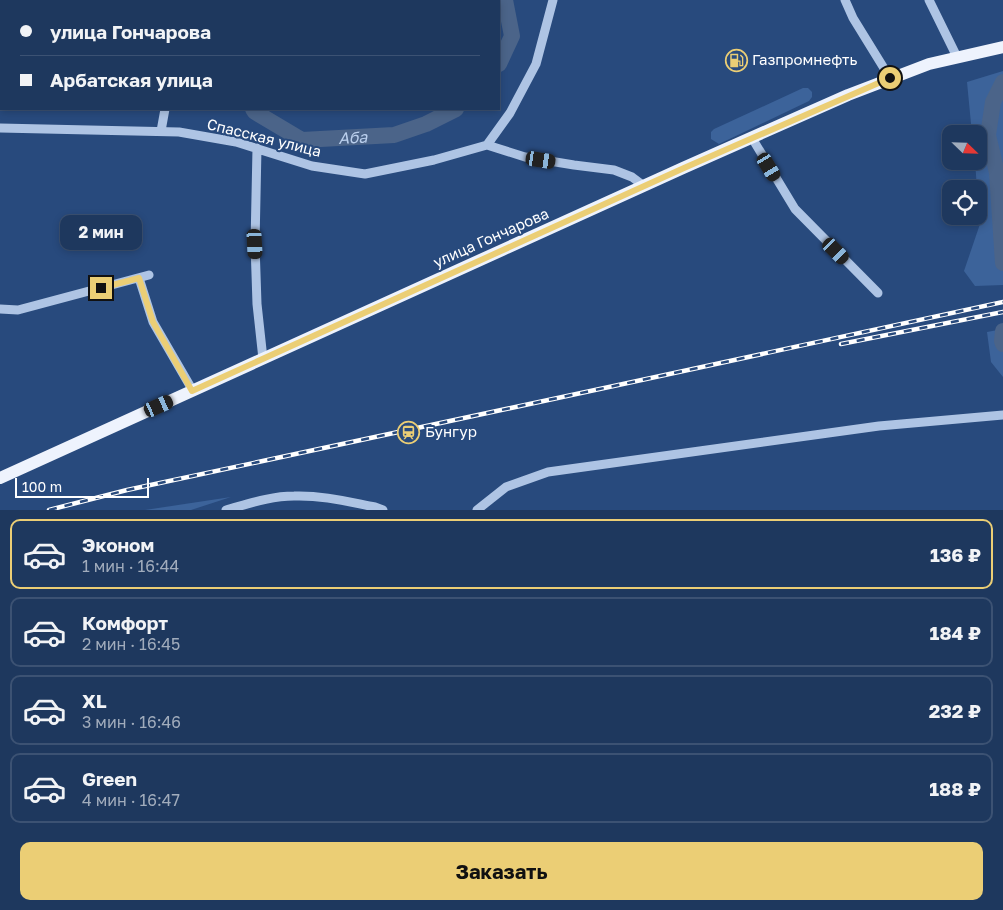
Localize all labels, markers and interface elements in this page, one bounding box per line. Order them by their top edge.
text: улица Гончарова [50,20,211,43]
fuel station icon: Газпромнефть [724,48,748,72]
place label: Газпромнефть [752,50,857,68]
route start [879,67,901,89]
text: Арбатская улица [50,68,213,91]
street label: Спасская улица [205,114,323,160]
north arrow [942,125,988,170]
map controls [942,125,987,225]
water label: Аба [338,126,369,148]
car [525,150,556,170]
car [754,150,783,184]
button: locate [942,180,987,225]
street label: улица Гончарова [430,204,551,271]
callout: 2 мин [60,216,142,250]
text: 2 мин [79,222,123,242]
car [246,229,263,259]
car [820,235,851,267]
route end [90,277,112,299]
car [142,393,175,419]
station icon: Бунгур [397,420,421,444]
place label: Бунгур [425,422,477,440]
scale bar [15,475,149,498]
text: 100 m [22,478,62,495]
icon: car [22,532,67,577]
text: Эконом [82,533,154,556]
text: 136 ₽ [930,543,981,566]
text: 1 мин · 16:44 [82,556,179,576]
icon: car [22,610,67,655]
text: Комфорт [82,611,168,634]
text: 184 ₽ [930,621,981,644]
text: 2 мин · 16:45 [82,634,180,654]
icon: car [22,688,67,733]
text: XL [82,689,107,712]
text: 232 ₽ [929,699,981,722]
text: 3 мин · 16:46 [82,712,181,732]
icon: car [22,766,67,811]
text: Green [82,767,137,790]
text: 188 ₽ [929,777,981,800]
text: 4 мин · 16:47 [82,790,180,810]
button: Заказать [20,842,983,900]

